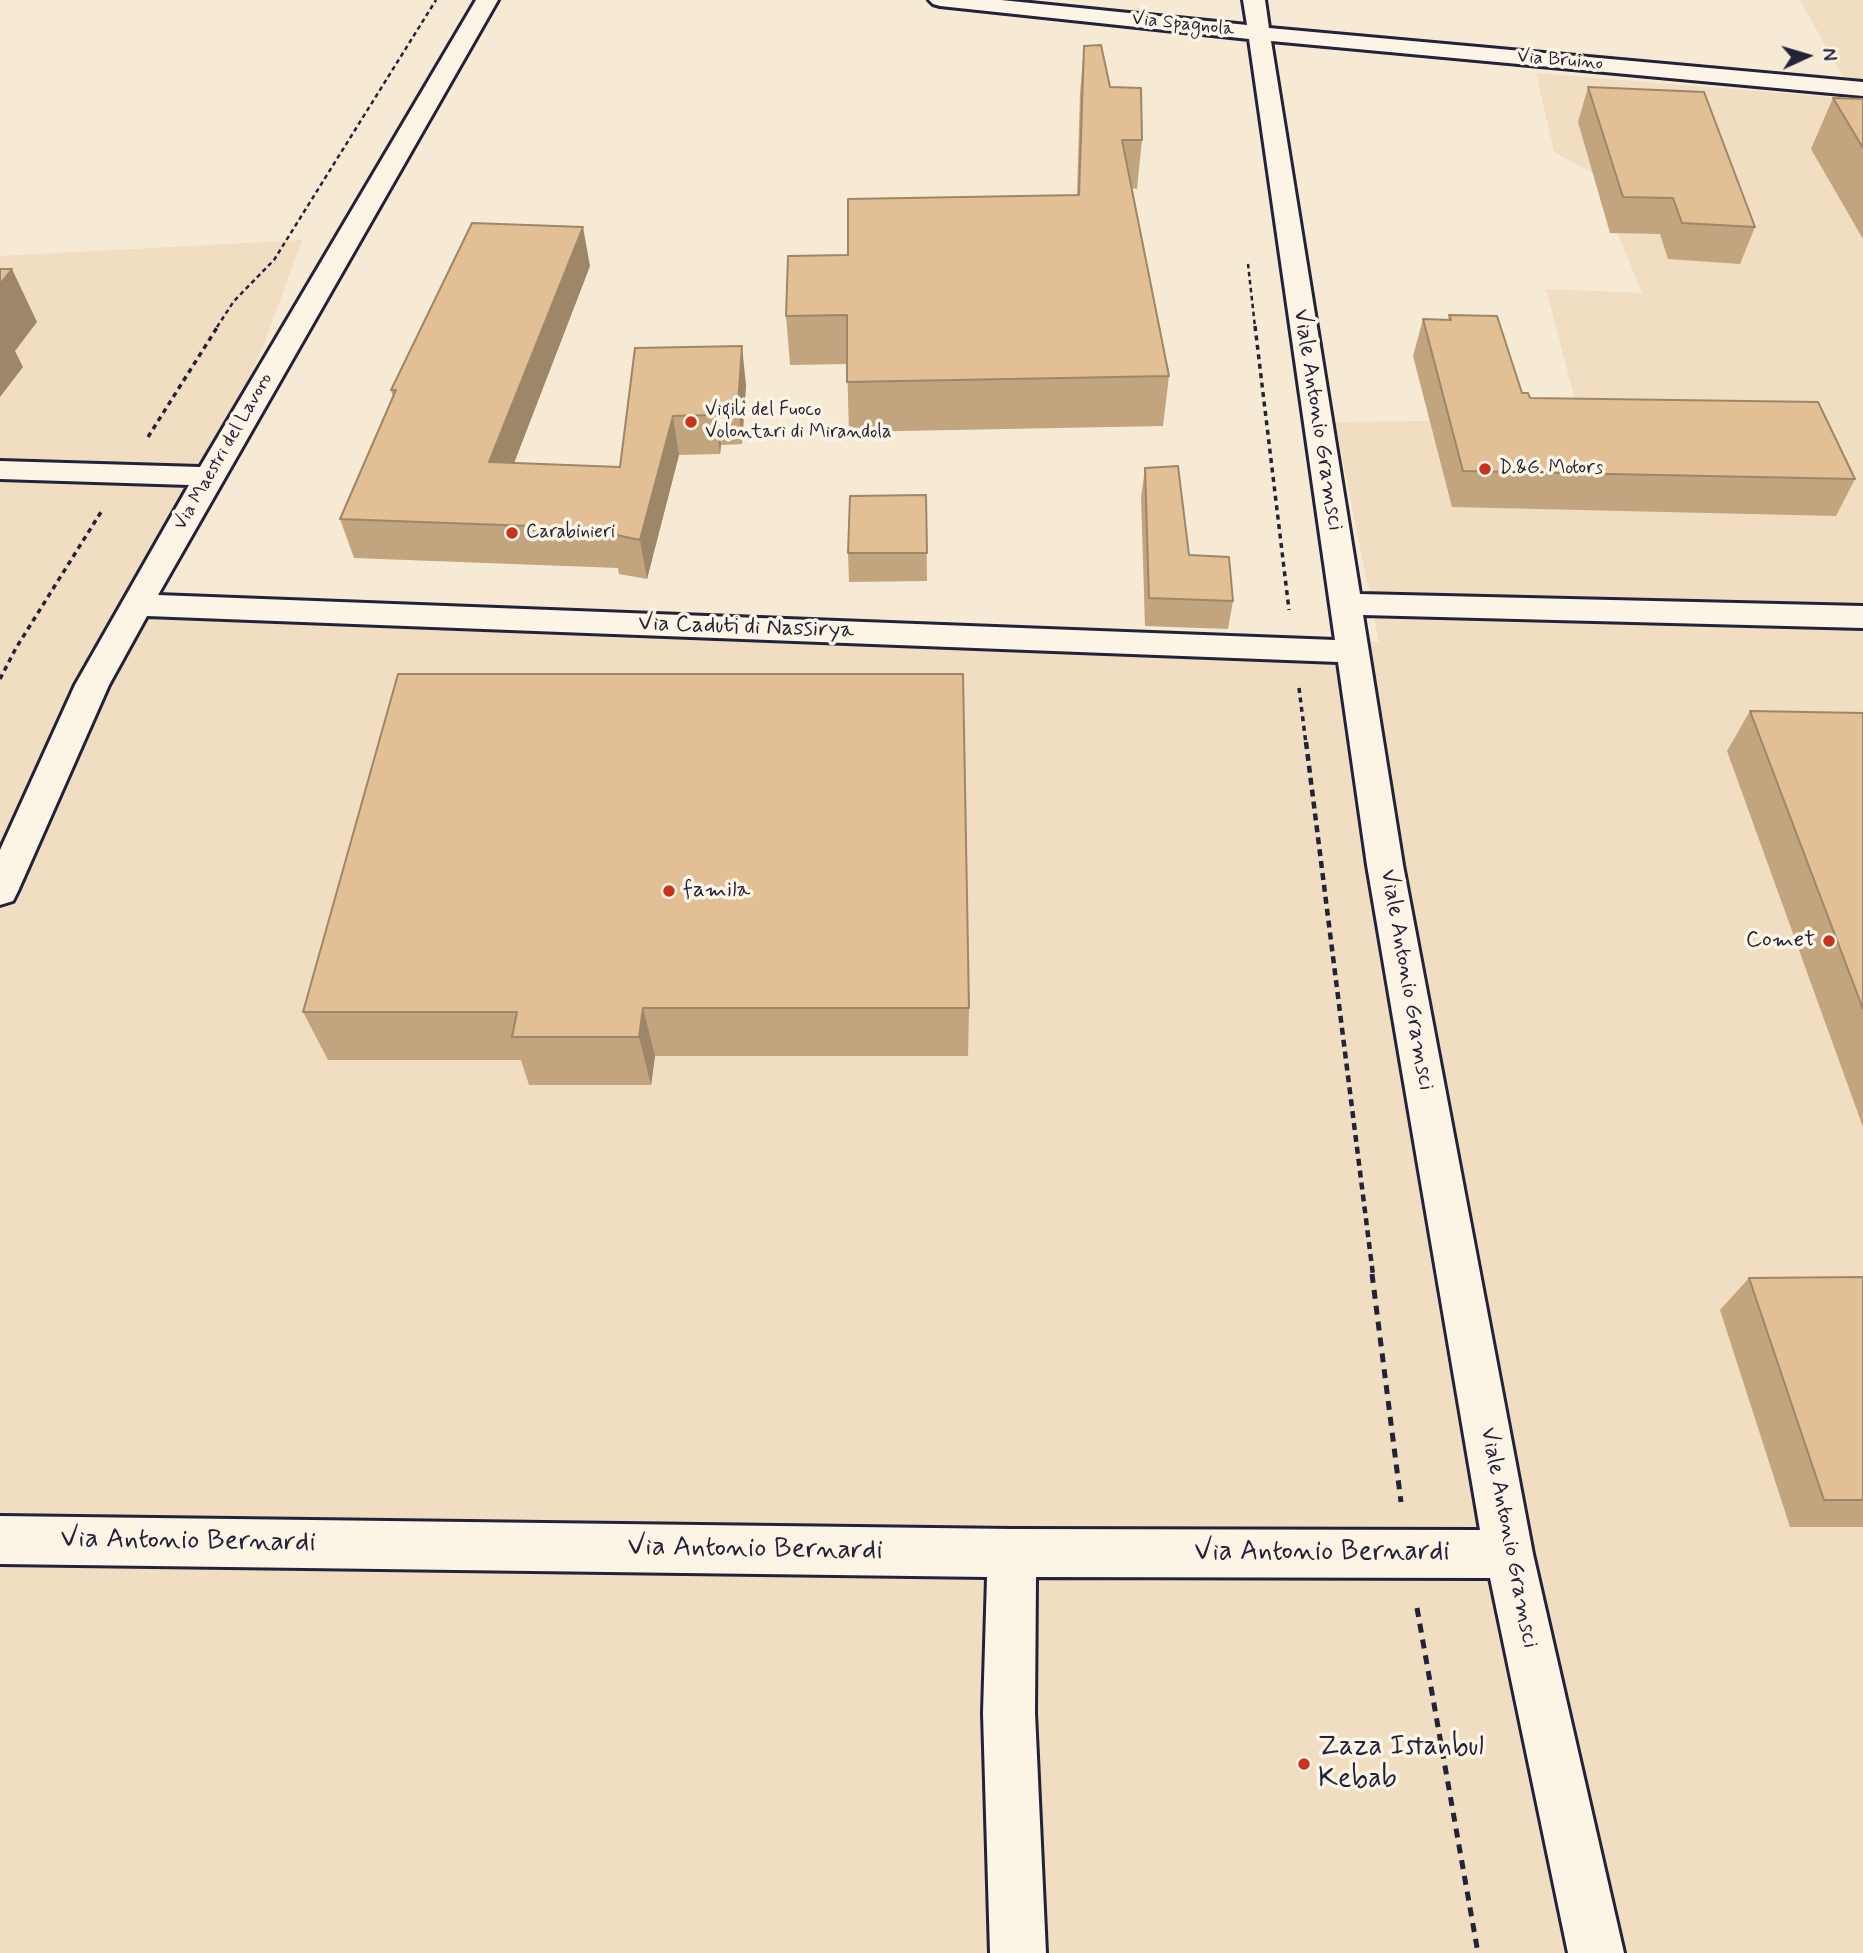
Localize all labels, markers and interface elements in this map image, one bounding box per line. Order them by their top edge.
street label: Via Spagnola [1131,8,1235,42]
north arrow [1772,21,1842,91]
street label: Via Bruino [1516,46,1604,76]
text: N [1816,47,1841,62]
street label: Viale Antonio Gramsci [1286,307,1348,533]
street label: Via Maestri del Lavoro [170,369,278,535]
place label: Vigili del Fuoco Volontari di Mirandola [705,400,892,444]
marker: Vigili del Fuoco Volontari di Mirandola [683,414,699,430]
place label: D.&G. Motors [1499,458,1603,480]
marker: D.&G. Motors [1477,461,1493,477]
place label: Carabinieri [526,522,615,544]
marker: Carabinieri [504,525,520,541]
street label: Via Caduti di Nassirya [638,610,854,646]
street label: Viale Antonio Gramsci [1373,867,1439,1093]
place label: famila [683,877,750,905]
marker: famila [661,883,677,899]
place label: Comet [1746,927,1815,955]
marker: Comet [1821,933,1837,949]
street label: Viale Antonio Gramsci [1473,1425,1543,1651]
street label: Via Antonio Bernardi [60,1523,316,1561]
street label: Via Antonio Bernardi [627,1531,883,1569]
street label: Via Antonio Bernardi [1194,1536,1450,1570]
place label: Zaza Istanbul Kebab [1318,1731,1484,1797]
marker: Zaza Istanbul Kebab [1296,1756,1312,1772]

